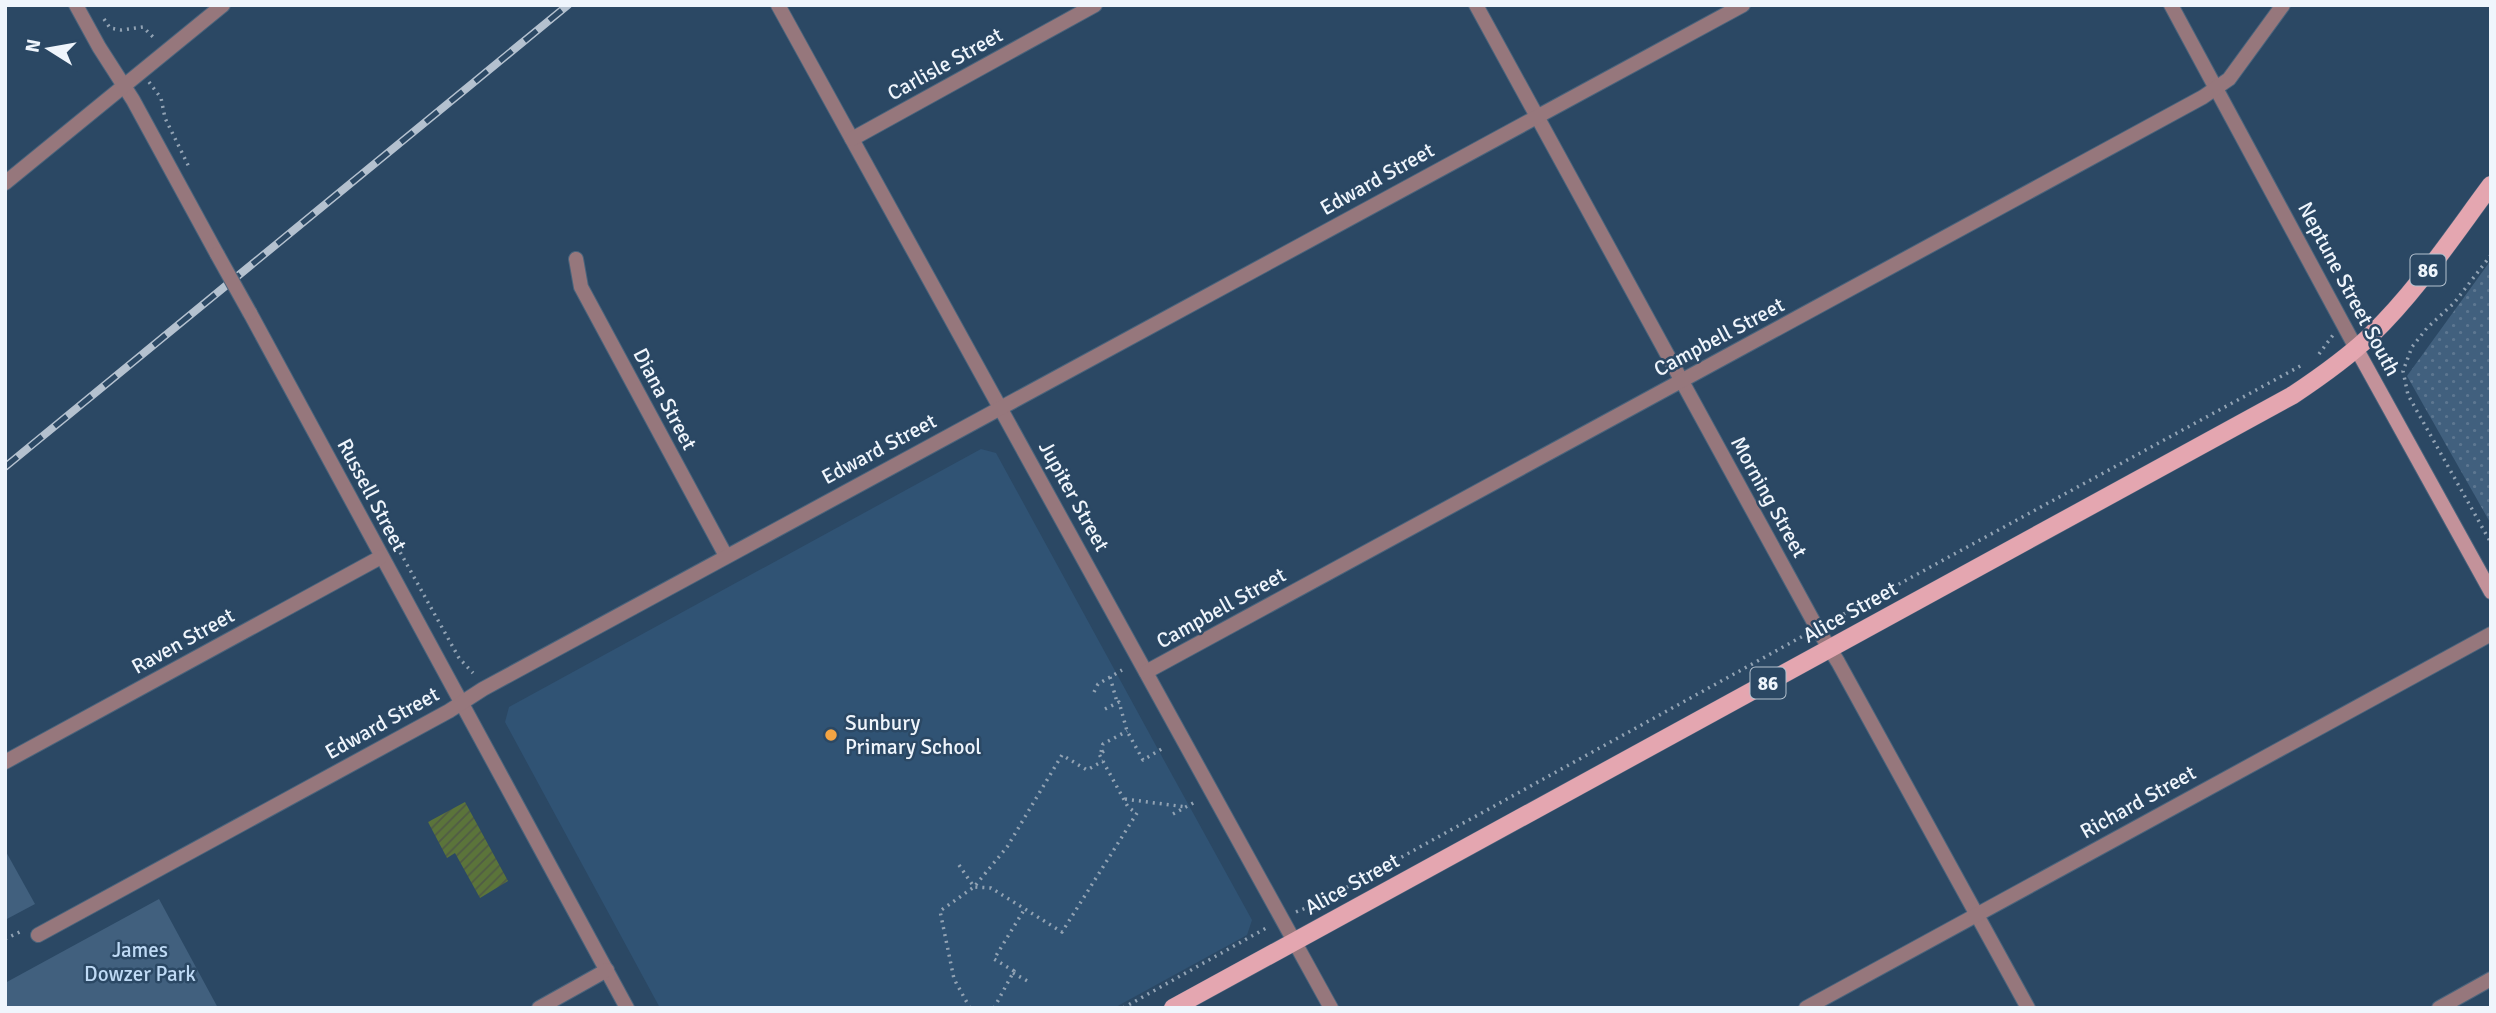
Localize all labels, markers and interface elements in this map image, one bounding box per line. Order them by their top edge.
north arrow [14,14,84,84]
street label: Carlisle Street [883,22,1007,106]
text: N [20,37,46,55]
street label: Edward Street [1315,137,1439,221]
street label: Neptune Street South [2292,197,2406,381]
road number: 86 [2410,254,2446,286]
street label: Campbell Street [1649,292,1789,382]
street label: Diana Street [627,344,703,454]
street label: Edward Street [817,408,941,490]
street label: Morning Street [1725,432,1813,562]
street label: Russell Street [331,434,413,556]
street label: Jupiter Street [1033,436,1115,556]
street label: Campbell Street [1152,562,1290,654]
street label: Alice Street [1798,575,1902,649]
street label: Raven Street [127,602,239,680]
road number: 86 [1750,668,1786,698]
street label: Edward Street [320,681,444,765]
place label: Sunbury Primary School [845,710,981,760]
marker: Sunbury Primary School [823,727,839,743]
street label: Richard Street [2076,760,2200,844]
street label: Alice Street [1300,847,1404,921]
park label: James Dowzer Park [84,937,196,987]

